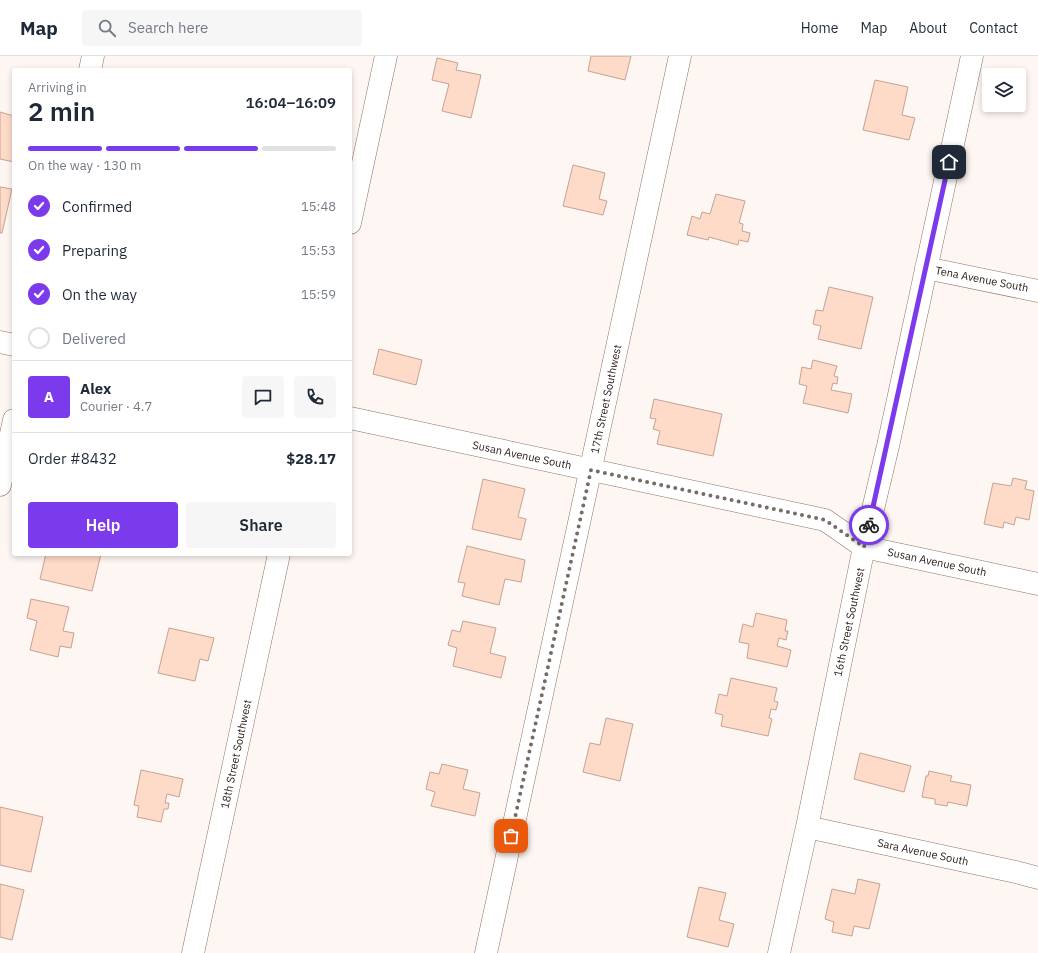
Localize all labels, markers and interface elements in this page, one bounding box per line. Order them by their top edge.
search box [82,10,362,46]
text: Map [20,16,58,40]
icon: search [96,17,118,39]
text: Search here [128,18,208,37]
text: Home [801,19,838,37]
text: Map [860,19,887,37]
text: About [909,19,947,37]
text: Contact [969,19,1018,37]
map controls [982,68,1026,112]
button: layers [982,68,1026,112]
text: Arriving in [28,79,87,96]
text: 16:04–16:09 [246,93,336,112]
text: 2 min [28,94,95,128]
pin [932,145,966,179]
icon: home [938,151,960,173]
text: On the way · 130 m [28,157,141,174]
icon: check [28,195,50,217]
text: Confirmed [62,197,132,216]
text: 15:48 [301,198,336,215]
icon: check [28,239,50,261]
text: Preparing [62,241,127,260]
text: 15:53 [301,242,336,259]
street label: Tena Avenue South [934,263,1030,295]
icon: check [28,283,50,305]
text: On the way [62,285,137,304]
text: 15:59 [301,286,336,303]
text: Delivered [62,329,126,348]
street label: 17th Street Southwest [588,343,624,455]
button: chat [242,376,284,418]
button: phone [294,376,336,418]
text: Alex [80,379,111,398]
text: A [44,387,54,406]
text: Courier · 4.7 [80,398,152,415]
street label: Susan Avenue South [471,438,573,472]
text: Order #8432 [28,449,117,468]
text: $28.17 [286,449,336,468]
button: Help [28,502,178,548]
button: Share [186,502,336,548]
courier [849,505,889,545]
icon: bike [858,514,880,536]
street label: Susan Avenue South [886,545,988,579]
street label: 16th Street Southwest [831,566,867,678]
street label: 18th Street Southwest [218,698,254,810]
pin [494,819,528,853]
icon: bag [500,825,522,847]
street label: Sara Avenue South [876,835,970,869]

